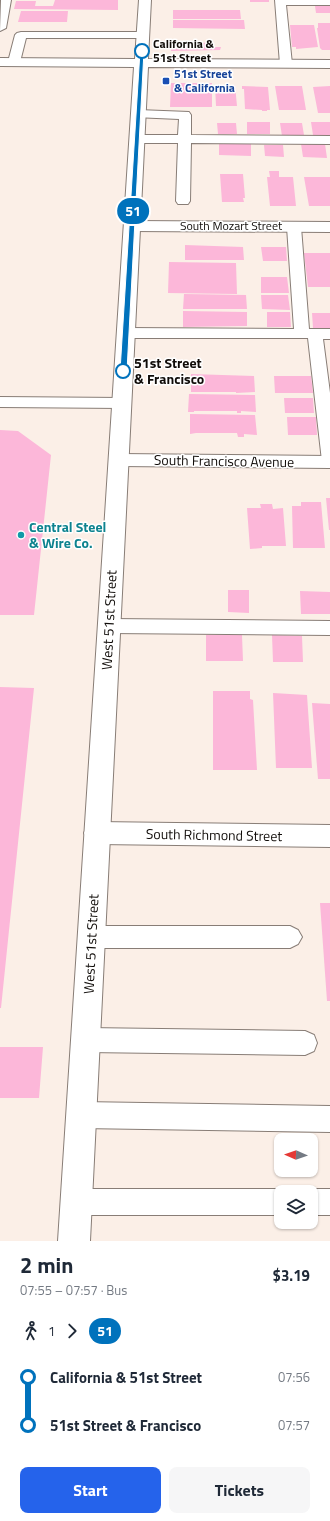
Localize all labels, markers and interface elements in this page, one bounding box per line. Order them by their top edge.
place label: California & 51st Street [153,34,215,67]
marker: California & 51st Street [134,43,150,59]
place label: 51st Street & California [174,64,235,97]
marker: 51st Street & California [161,76,171,86]
line badge: 51 [115,198,151,224]
text: 51 [125,200,141,221]
street label: South Mozart Street [180,216,283,235]
place label: 51st Street & Francisco [134,352,204,389]
marker: 51st Street & Francisco [115,363,131,379]
street label: South Francisco Avenue [154,449,294,472]
place label: Central Steel & Wire Co. [29,516,106,553]
marker: Central Steel & Wire Co. [16,530,26,540]
street label: West 51st Street [95,569,122,670]
street label: South Richmond Street [146,823,282,846]
street label: West 51st Street [77,893,104,994]
north arrow [274,1133,318,1177]
map controls [274,1133,318,1229]
button: layers [274,1185,318,1229]
text: 2 min [20,1248,73,1282]
text: $3.19 [273,1264,310,1287]
text: 07:55 – 07:57 · Bus [20,1280,127,1300]
icon: walk [20,1320,42,1342]
icon: forward [61,1320,83,1342]
text: 51 [97,1320,113,1341]
text: 1 [48,1321,55,1341]
text: California & 51st Street [50,1366,202,1389]
text: 07:56 [278,1367,310,1387]
text: 51st Street & Francisco [50,1414,201,1437]
text: 07:57 [278,1415,310,1435]
button: Start [20,1467,161,1513]
button: Tickets [169,1467,310,1513]

